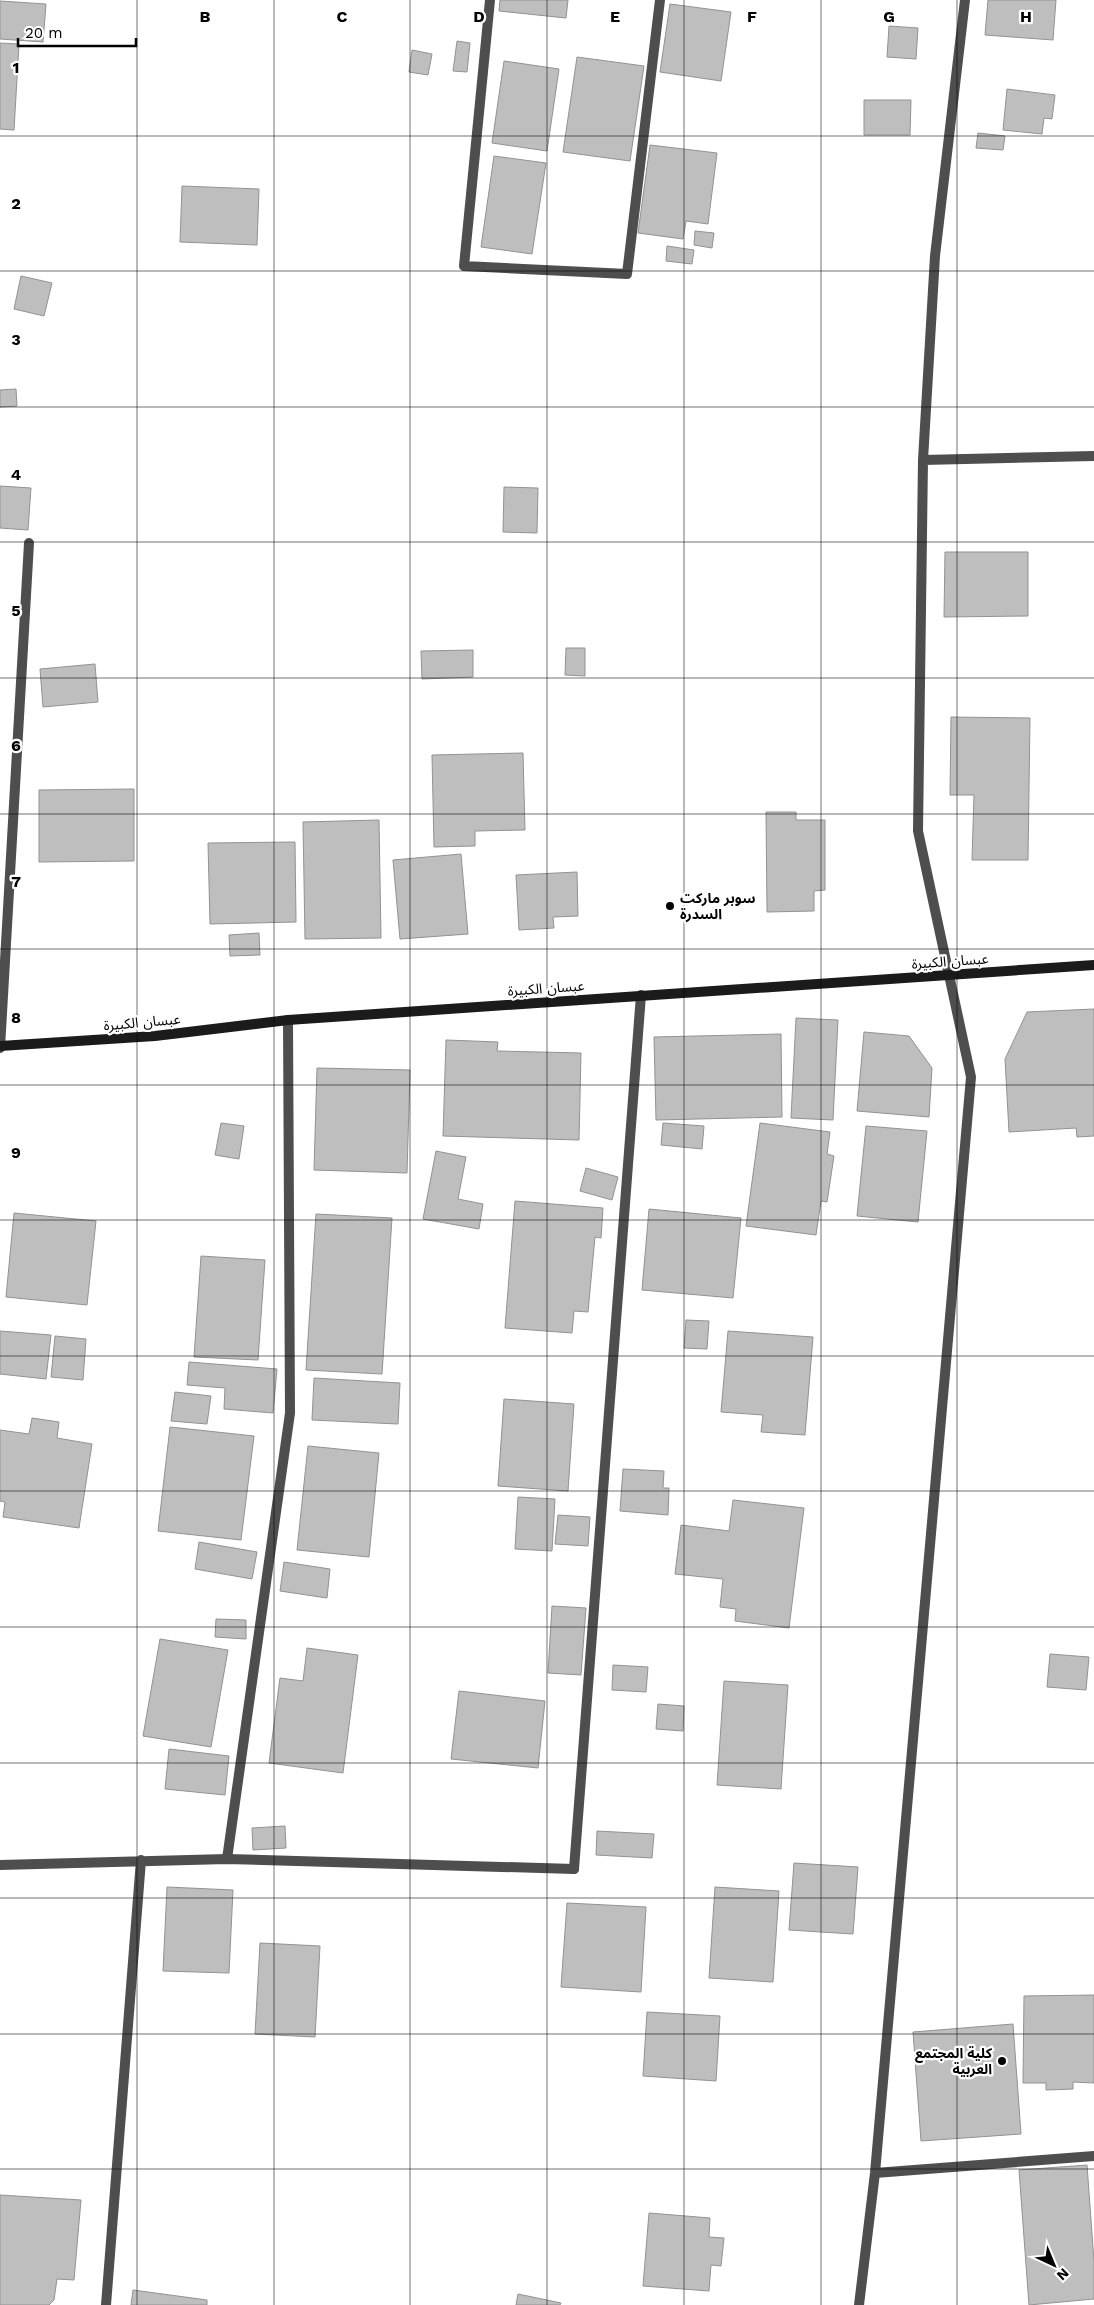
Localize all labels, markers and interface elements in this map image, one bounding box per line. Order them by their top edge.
text: B [200,7,211,26]
text: C [337,7,348,26]
text: D [473,7,485,26]
text: E [610,7,620,26]
text: F [747,7,757,26]
text: G [883,7,895,26]
text: H [1020,7,1032,26]
scale bar [18,15,135,47]
text: 20 m [25,24,63,42]
text: 1 [13,58,19,77]
text: 2 [11,194,21,213]
text: 3 [11,330,21,349]
text: 4 [11,465,21,484]
text: 5 [11,601,21,620]
text: 6 [11,736,21,755]
text: 7 [11,872,21,891]
place label: سوبر ماركت السدرة [680,890,756,923]
marker: سوبر ماركت السدرة [664,900,676,912]
street label: عبسان الكبيرة [911,950,989,973]
street label: عبسان الكبيرة [507,977,585,1000]
text: 8 [11,1008,21,1027]
street label: عبسان الكبيرة [103,1011,181,1034]
text: 9 [11,1143,21,1162]
place label: كلية المجتمع العربية [915,2045,993,2078]
marker: كلية المجتمع العربية [996,2055,1008,2067]
north arrow [1029,2240,1079,2290]
text: N [1054,2265,1072,2284]

